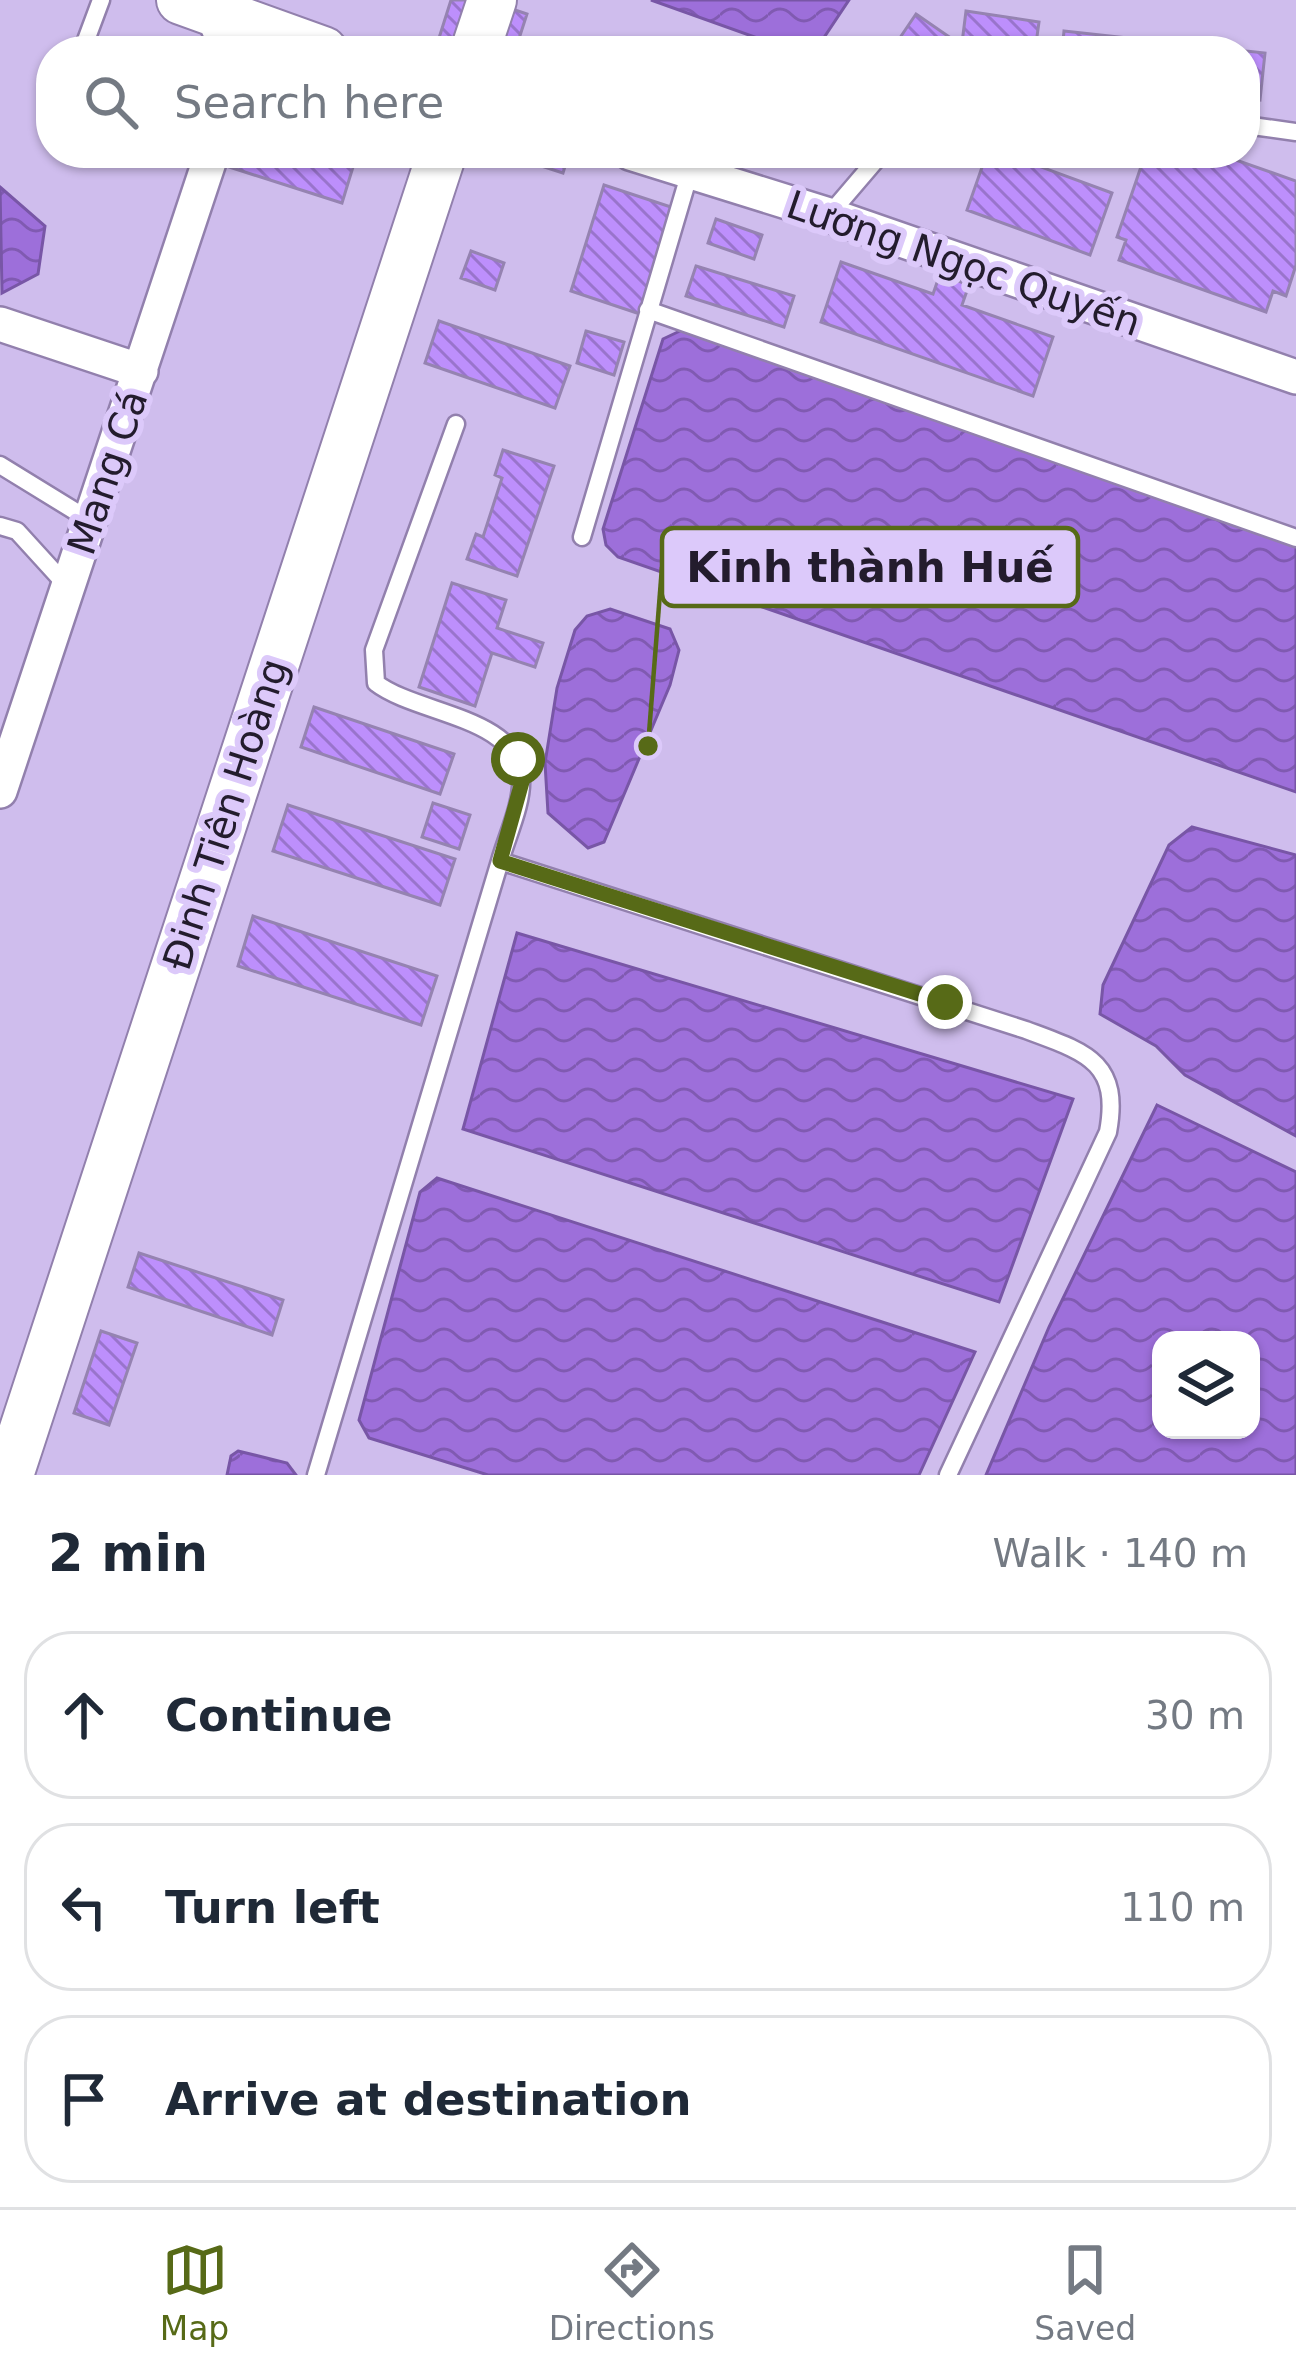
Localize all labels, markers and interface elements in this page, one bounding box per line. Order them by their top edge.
search box [36,36,1260,168]
icon: search [78,69,144,135]
text: Search here [174,76,444,129]
street label: Lương Ngọc Quyến [781,182,1147,345]
street label: Mang Cá [58,384,157,560]
callout: Kinh thành Huế [662,528,1078,606]
text: Kinh thành Huế [686,543,1054,592]
street label: Đinh Tiên Hoàng [154,653,297,975]
route start [491,732,545,786]
route end [918,975,972,1029]
map controls [1152,1331,1260,1439]
button: layers [1152,1331,1260,1439]
text: 2 min [48,1524,208,1583]
text: Walk · 140 m [993,1531,1248,1576]
icon: ahead [51,1682,117,1748]
text: Continue [165,1689,393,1742]
text: 30 m [1145,1693,1245,1738]
icon: left [51,1874,117,1940]
text: Turn left [165,1881,380,1934]
text: 110 m [1120,1885,1245,1930]
icon: arrive [51,2066,117,2132]
text: Arrive at destination [165,2073,691,2126]
tab: Map [160,2237,229,2348]
tab: Directions [549,2237,715,2348]
tab: Saved [1034,2237,1136,2348]

